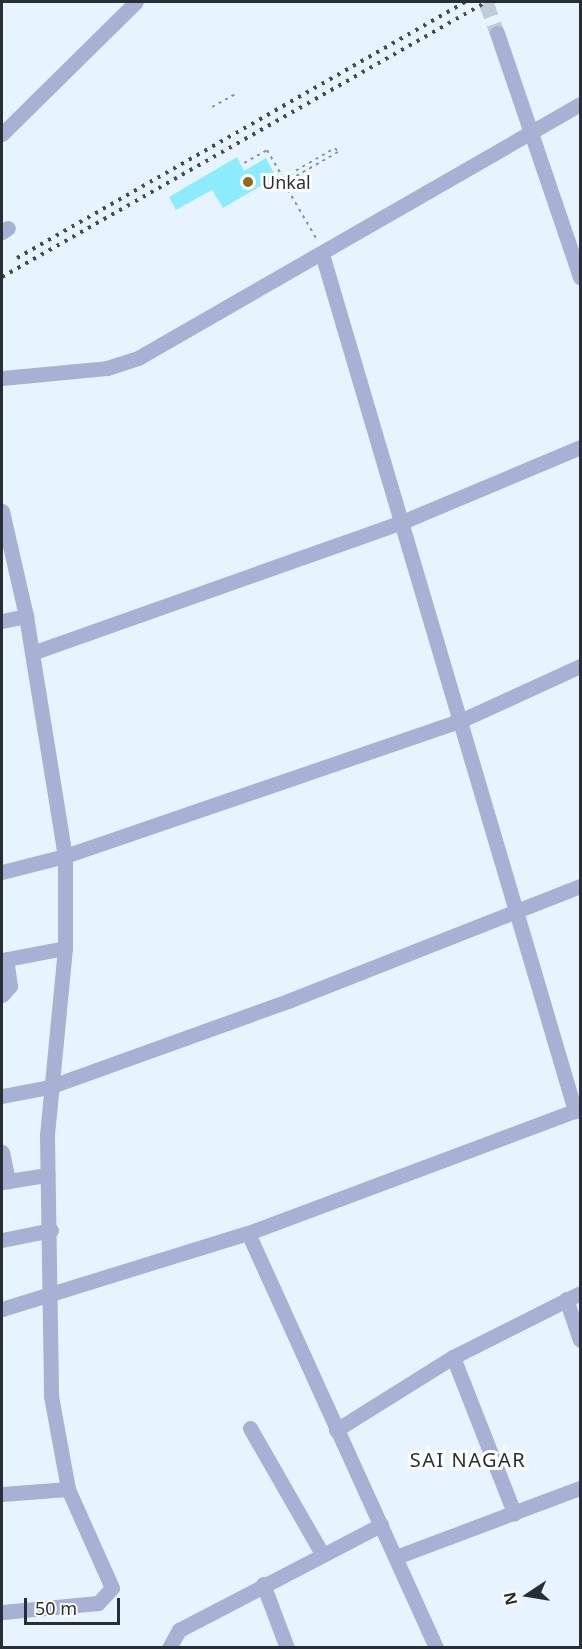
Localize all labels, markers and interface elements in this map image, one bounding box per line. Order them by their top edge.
place label: Unkal [262,171,311,193]
marker: Unkal [239,173,257,191]
district label: SAI NAGAR [410,1447,526,1471]
north arrow [498,1565,558,1625]
scale bar [27,1586,123,1624]
text: N [498,1590,523,1607]
text: 50 m [35,1596,77,1620]

